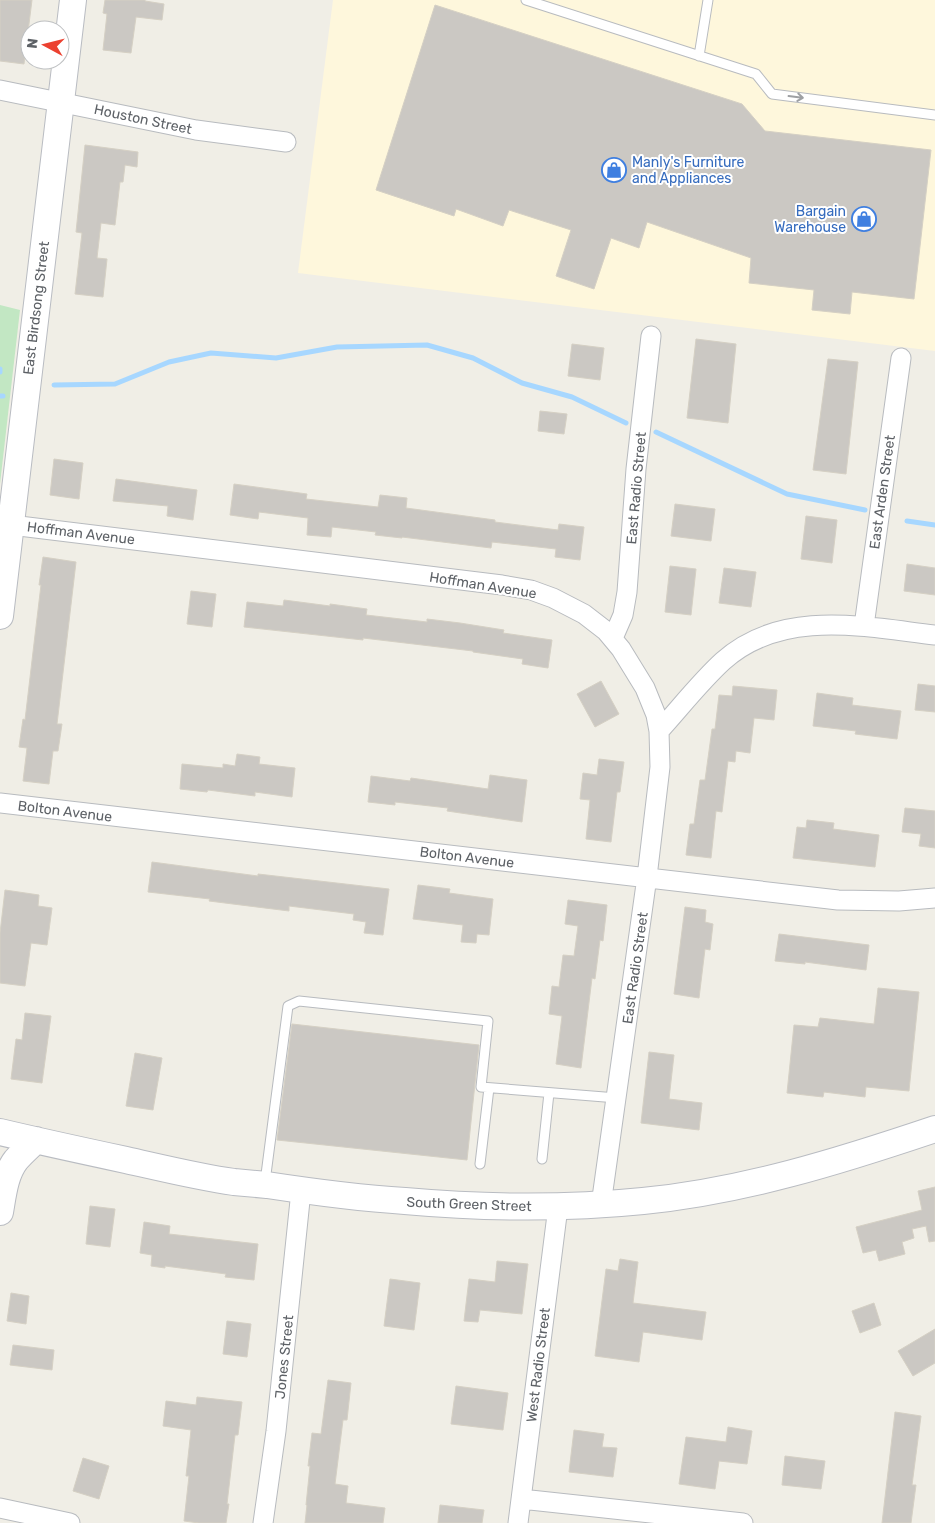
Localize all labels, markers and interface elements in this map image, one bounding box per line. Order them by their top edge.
north arrow [20,20,70,70]
text: N [24,37,42,50]
one-way arrow [787,92,803,102]
street label: Houston Street [92,101,194,138]
place label: Manly's Furniture and Appliances [632,154,745,187]
shop icon: Manly's Furniture and Appliances [601,157,627,183]
place label: Bargain Warehouse [774,203,846,236]
shop icon: Bargain Warehouse [851,206,877,232]
street label: East Birdsong Street [20,240,53,376]
street label: East Radio Street [623,431,650,545]
street label: East Arden Street [866,433,899,550]
street label: Hoffman Avenue [26,518,136,549]
street label: Hoffman Avenue [428,569,538,602]
street label: Bolton Avenue [17,797,113,826]
street label: Bolton Avenue [419,843,515,872]
street label: East Radio Street [619,911,652,1025]
street label: South Green Street [406,1194,532,1215]
street label: West Radio Street [523,1306,554,1423]
street label: Jones Street [272,1314,297,1400]

